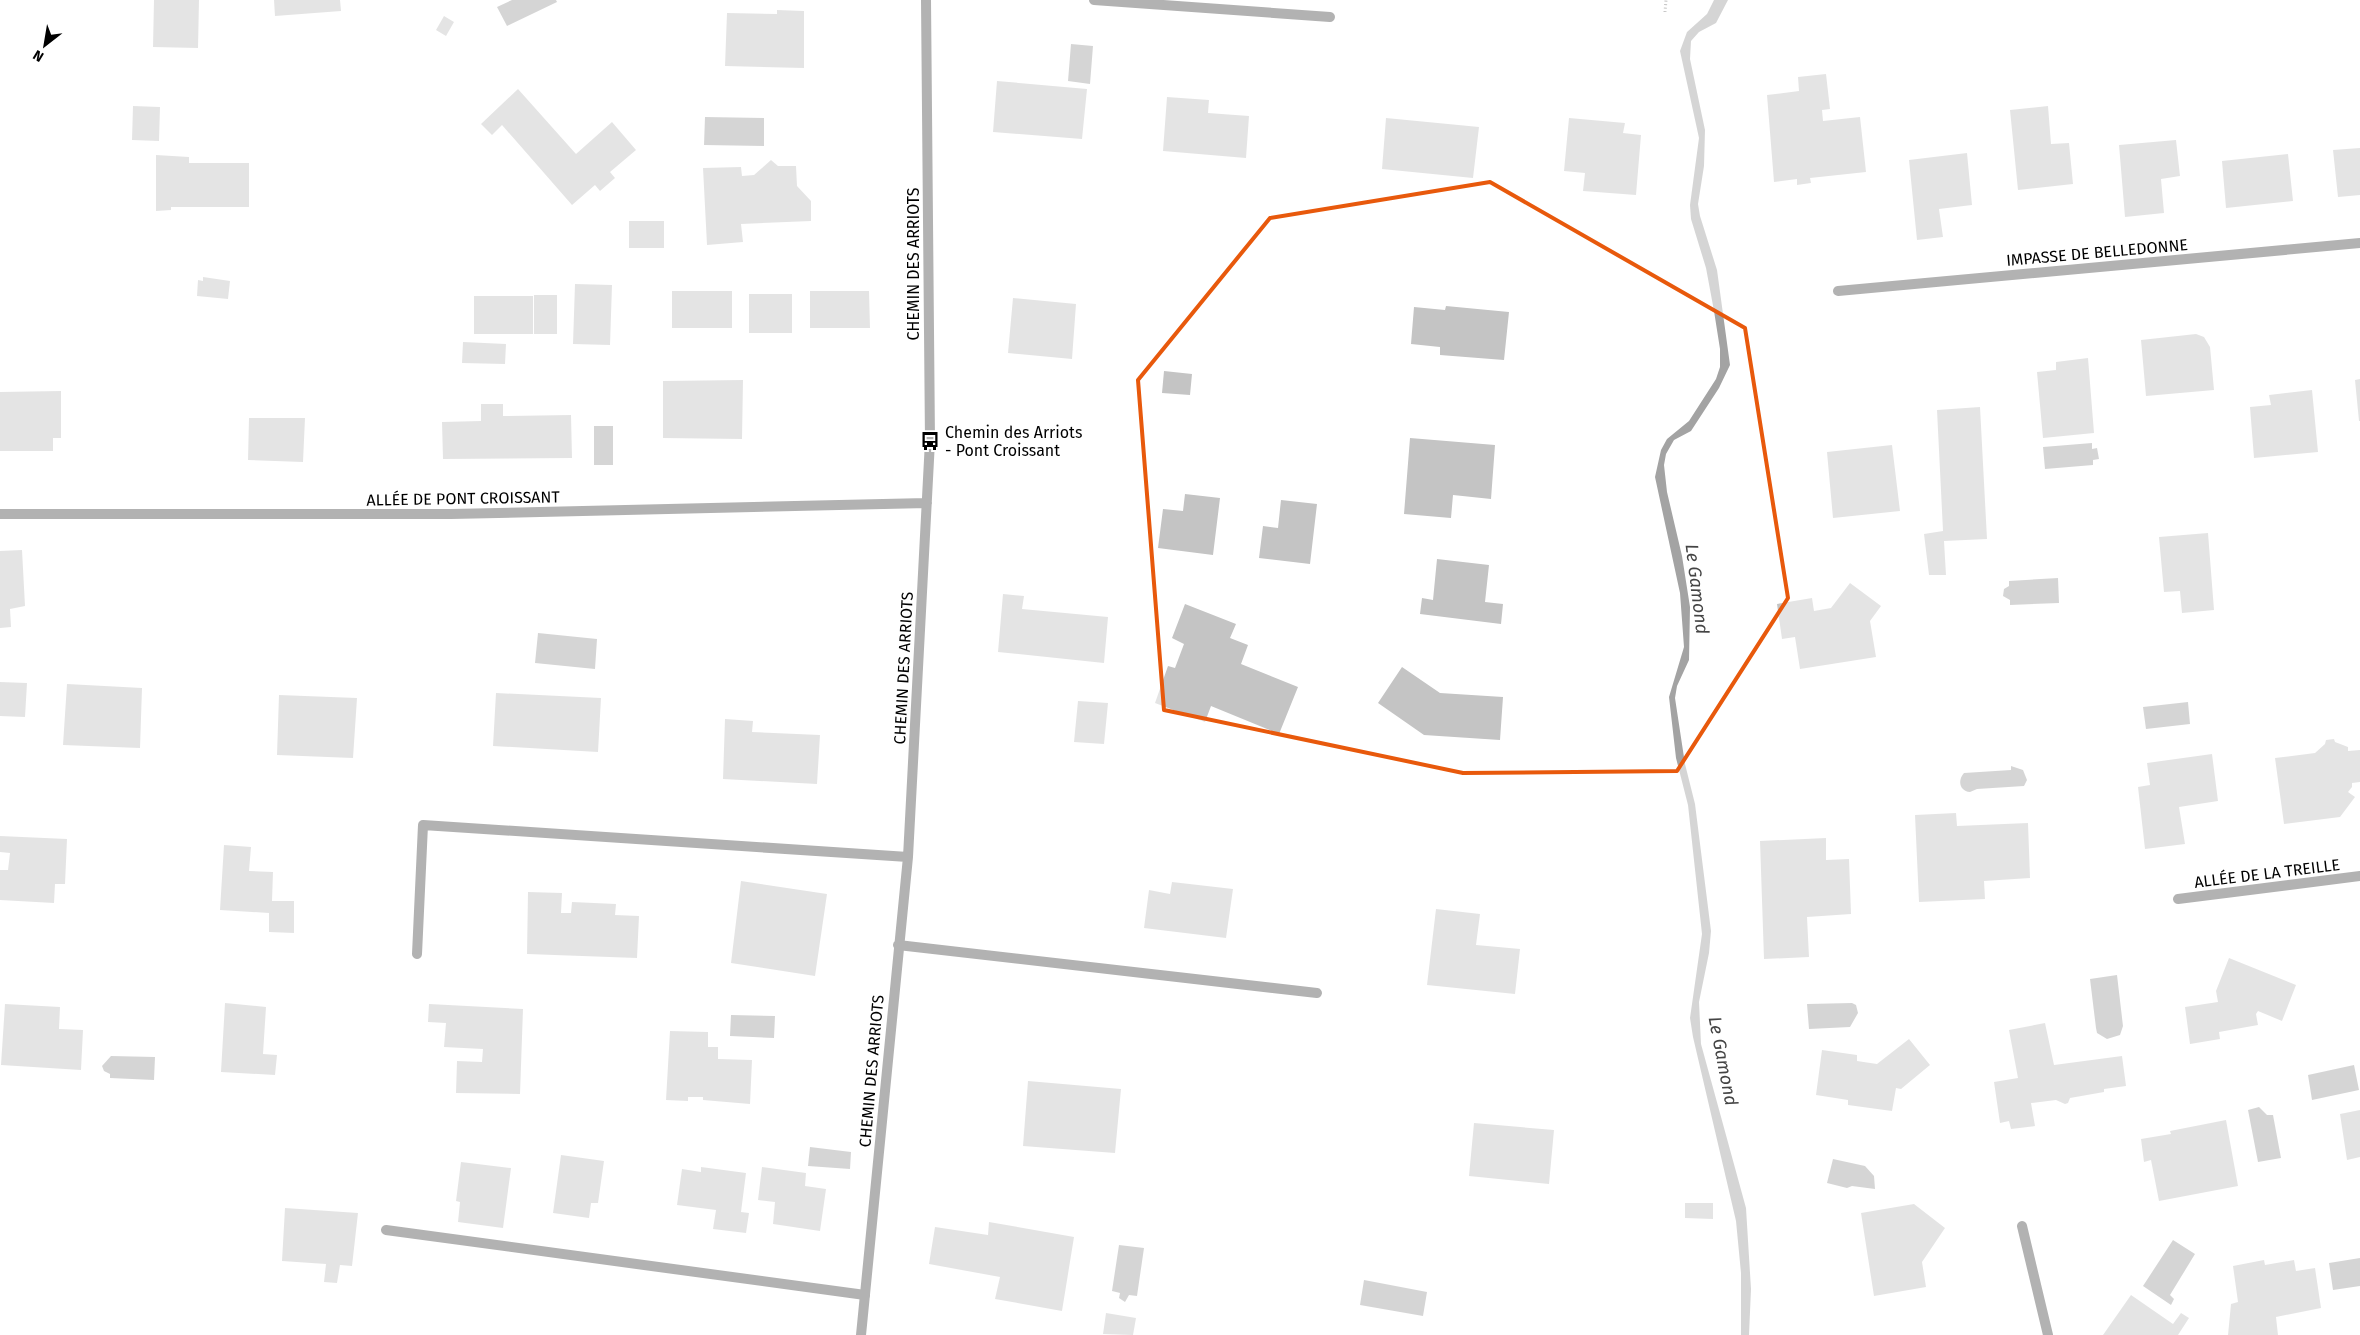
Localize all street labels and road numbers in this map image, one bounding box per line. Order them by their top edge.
street label: CHEMIN DES ARRIOTS [904,187,923,340]
street label: IMPASSE DE BELLEDONNE [2005,235,2189,270]
street label: ALLÉE DE PONT CROISSANT [366,486,560,510]
street label: CHEMIN DES ARRIOTS [890,591,917,745]
street label: ALLÉE DE LA TREILLE [2193,854,2341,892]
street label: CHEMIN DES ARRIOTS [855,994,888,1148]

